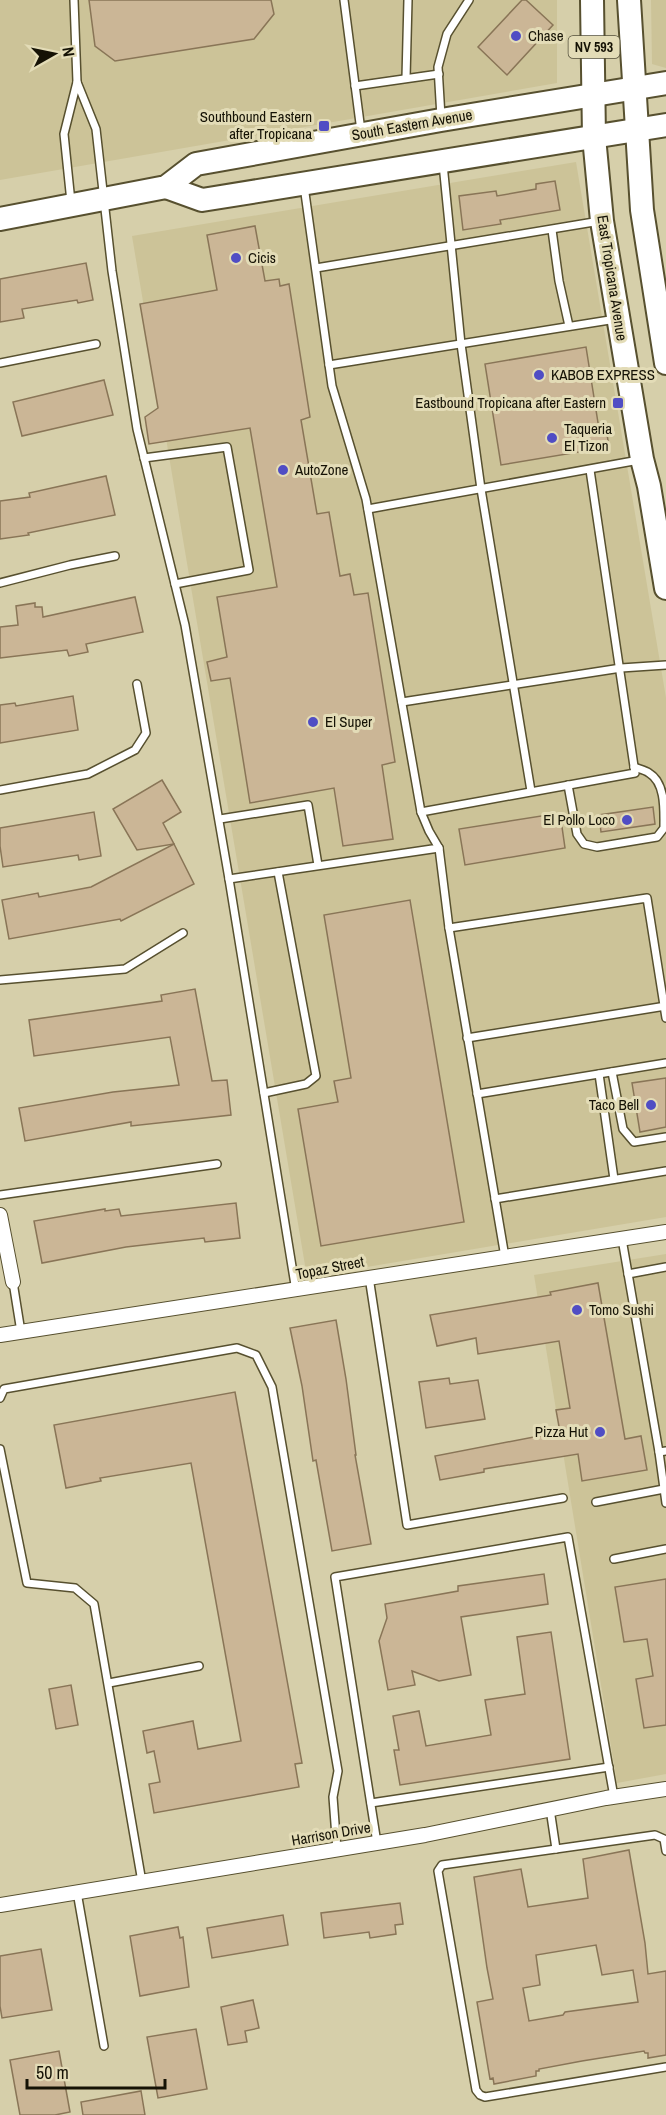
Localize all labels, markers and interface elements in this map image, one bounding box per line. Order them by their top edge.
north arrow [24,24,84,84]
place label: Chase [528,25,564,46]
marker: Chase [509,29,523,43]
road number: NV 593 [568,36,620,58]
text: N [57,45,80,58]
street label: South Eastern Avenue [350,104,474,145]
place label: Southbound Eastern after Tropicana [200,106,312,144]
marker: Southbound Eastern after Tropicana [317,119,331,133]
street label: East Tropicana Avenue [592,214,633,342]
place label: Cicis [248,247,276,268]
marker: Cicis [229,251,243,265]
place label: KABOB EXPRESS [551,364,655,385]
marker: KABOB EXPRESS [532,368,546,382]
place label: Eastbound Tropicana after Eastern [415,392,606,413]
marker: Eastbound Tropicana after Eastern [611,396,625,410]
place label: Taqueria El Tizon [564,418,612,456]
marker: Taqueria El Tizon [545,431,559,445]
place label: AutoZone [294,459,349,480]
marker: AutoZone [276,463,290,477]
place label: El Super [325,711,372,732]
marker: El Super [306,715,320,729]
place label: El Pollo Loco [543,809,615,830]
marker: El Pollo Loco [620,813,634,827]
place label: Taco Bell [589,1094,639,1115]
marker: Taco Bell [644,1098,658,1112]
street label: Topaz Street [294,1251,366,1284]
place label: Tomo Sushi [589,1299,654,1320]
marker: Tomo Sushi [570,1303,584,1317]
place label: Pizza Hut [535,1421,589,1442]
marker: Pizza Hut [593,1425,607,1439]
street label: Harrison Drive [290,1816,372,1851]
scale bar [27,2052,165,2090]
text: 50 m [36,2060,69,2085]

